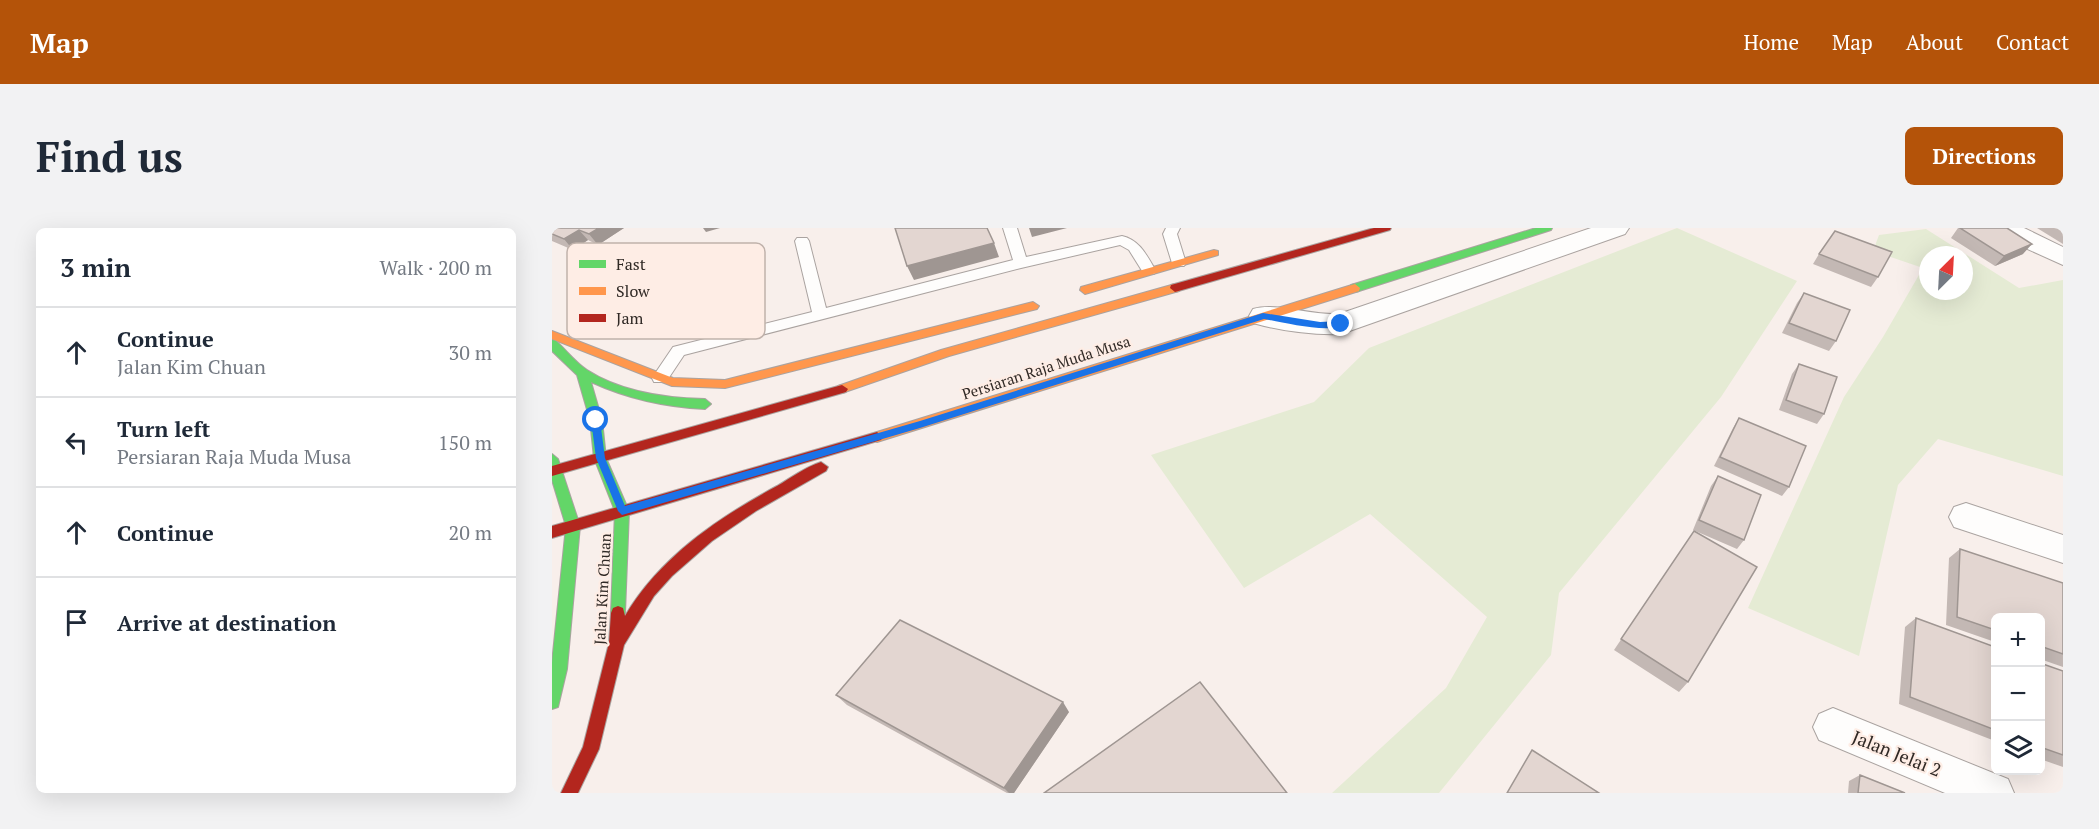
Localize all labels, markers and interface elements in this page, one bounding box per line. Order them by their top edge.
text: Map [30,24,89,61]
text: Home [1743,28,1799,56]
text: Map [1832,28,1873,56]
text: About [1906,28,1963,56]
text: Contact [1996,28,2069,56]
button: Directions [1905,127,2063,185]
text: Find us [36,128,183,184]
legend [567,243,765,339]
north arrow [1919,246,1973,300]
text: 3 min [60,250,131,284]
text: Fast [616,253,646,275]
text: Walk · 200 m [380,254,492,281]
text: Slow [616,280,650,302]
text: Jam [616,307,644,329]
route end [1327,310,1353,336]
text: Continue [117,324,214,353]
street label: Persiaran Raja Muda Musa [959,330,1133,404]
icon: ahead [60,336,93,369]
text: 30 m [449,339,492,366]
text: Jalan Kim Chuan [117,353,266,380]
route start [582,406,608,432]
text: Turn left [117,414,210,443]
icon: left [60,426,93,459]
text: 150 m [438,429,492,456]
text: Persiaran Raja Muda Musa [117,443,351,470]
icon: ahead [60,516,93,549]
text: Continue [117,518,214,547]
text: 20 m [449,519,492,546]
street label: Jalan Kim Chuan [589,533,615,645]
icon: arrive [60,606,93,639]
text: Arrive at destination [117,608,336,637]
map controls [1991,613,2045,775]
button: + [1991,613,2045,667]
button: − [1991,667,2045,721]
button: layers [1991,721,2045,775]
street label: Jalan Jelai 2 [1849,724,1945,782]

